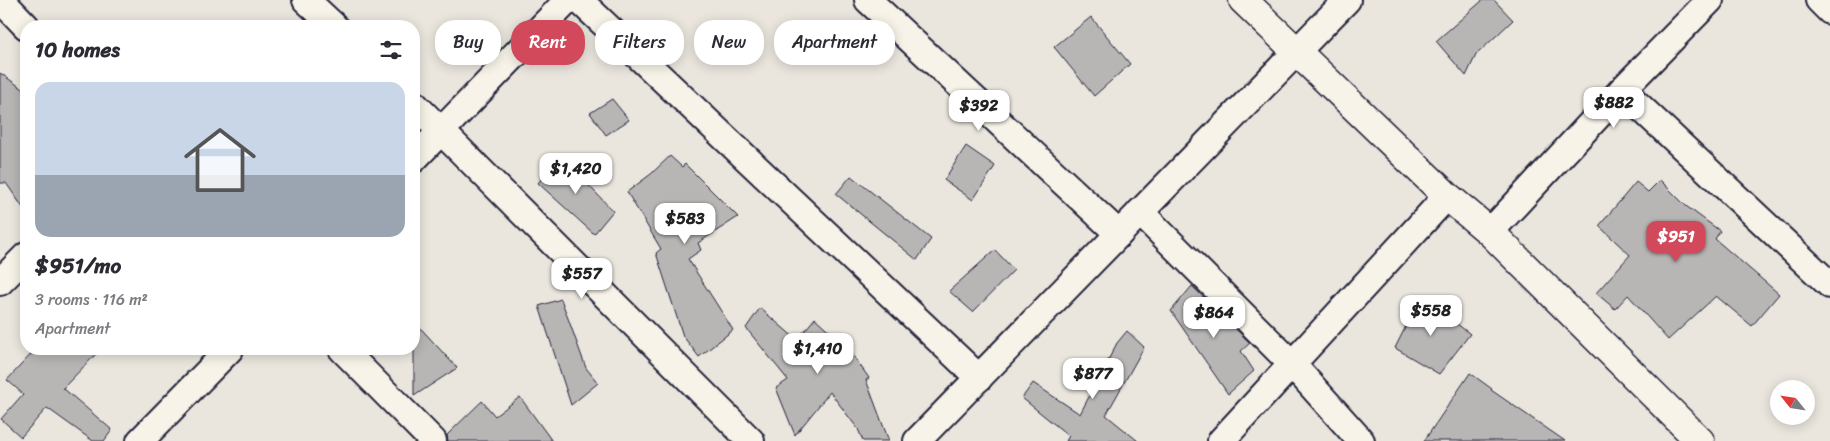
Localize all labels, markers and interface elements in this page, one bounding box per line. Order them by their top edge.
chip: Buy [435,20,501,65]
chip: Rent [511,20,585,65]
chip: Filters [595,20,684,65]
chip: New [694,20,764,65]
chip: Apartment [774,20,895,65]
text: 10 homes [35,31,120,69]
icon: filters [377,36,405,64]
pin: $882 [1584,86,1644,129]
text: $882 [1594,88,1634,117]
pin: $392 [949,90,1009,132]
text: $392 [960,91,998,120]
icon: home [175,115,265,205]
pin: $1,420 [535,152,617,195]
text: $1,420 [550,154,602,183]
pin: $583 [655,202,715,245]
text: $583 [666,204,704,233]
pin: $951 [1646,220,1706,263]
text: $951 [1657,222,1695,251]
text: $951/mo [35,247,121,285]
pin: $557 [552,258,612,300]
text: $557 [562,259,602,288]
text: 3 rooms · 116 m² [35,285,148,314]
pin: $558 [1401,294,1461,337]
pin: $864 [1184,296,1244,339]
text: $558 [1411,296,1451,325]
text: $864 [1194,298,1234,327]
text: Apartment [35,314,111,343]
pin: $1,410 [777,332,859,375]
text: $1,410 [794,334,842,363]
pin: $877 [1063,358,1123,400]
text: $877 [1074,359,1112,388]
north arrow [1770,380,1815,425]
map controls [1770,380,1815,425]

